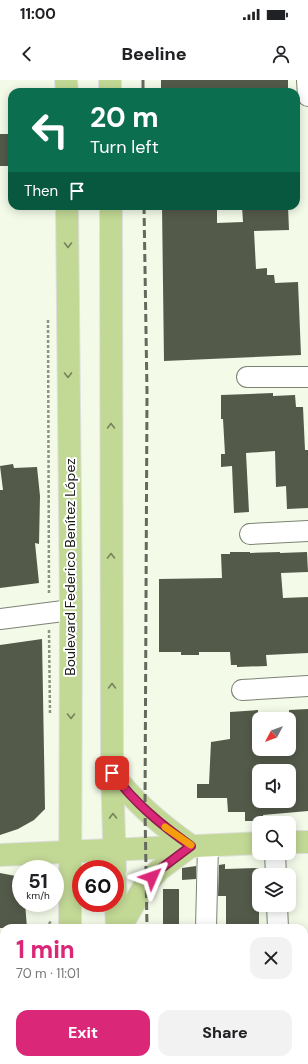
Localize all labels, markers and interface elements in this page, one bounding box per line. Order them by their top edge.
text: 11:00 [20,4,56,24]
text: Beeline [121,42,187,66]
icon: back [16,43,38,65]
icon: person [270,43,292,65]
text: 20 m [90,99,159,136]
icon: left [24,104,76,156]
text: Turn left [90,135,159,159]
icon: arrive [66,180,88,202]
text: Then [24,181,58,201]
one-way arrow [63,242,72,248]
one-way arrow [64,372,73,378]
one-way arrow [107,423,115,429]
street label: Boulevard Federico Benítez López [61,458,79,676]
one-way arrow [107,553,115,559]
one-way arrow [108,683,116,689]
north arrow [252,712,296,756]
map controls [252,712,296,912]
one-way arrow [67,713,75,719]
pin [95,756,129,790]
icon: arrive [101,762,123,784]
button: sound [252,764,296,808]
one-way arrow [109,813,117,819]
button: search [252,816,296,860]
position arrow [131,856,173,898]
speed limit sign: 60 [72,860,124,912]
text: 51 [28,868,48,894]
button: layers [252,868,296,912]
text: km/h [26,889,50,902]
text: 1 min [16,934,75,965]
button: close [250,937,292,979]
text: 70 m · 11:01 [16,965,80,982]
button: Exit [16,1010,150,1056]
button: Share [158,1010,292,1056]

